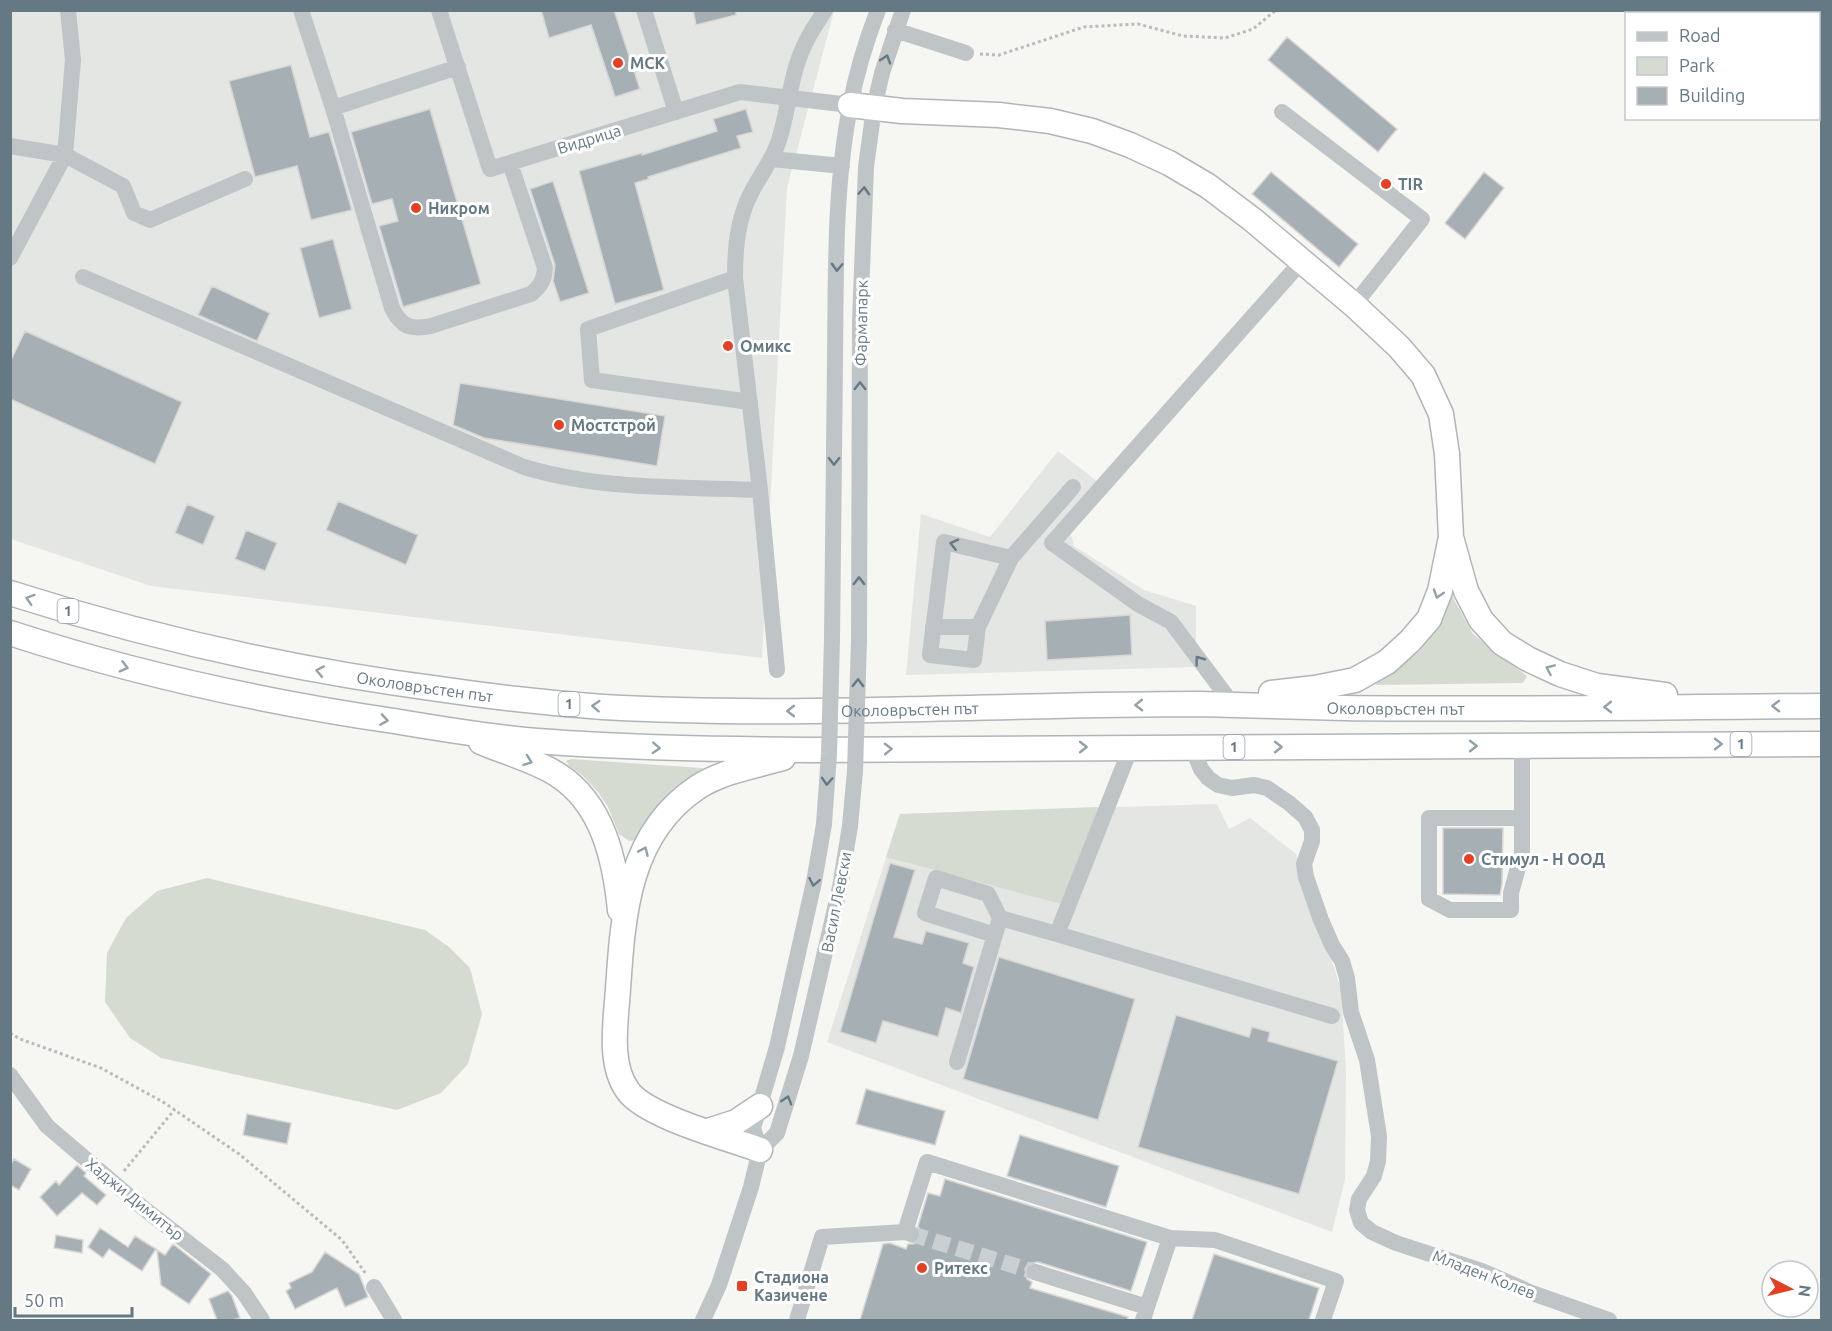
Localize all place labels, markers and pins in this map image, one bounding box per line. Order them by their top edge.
place label: МСК [630,54,665,72]
marker: МСК [611,56,625,70]
place label: TIR [1398,175,1423,193]
marker: TIR [1379,177,1393,191]
place label: Никром [428,199,490,217]
marker: Никром [409,201,423,215]
place label: Омикс [740,337,791,355]
marker: Омикс [721,339,735,353]
place label: Мостстрой [571,416,656,434]
marker: Мостстрой [552,418,566,432]
place label: Стимул - Н ООД [1481,850,1605,868]
marker: Стимул - Н ООД [1462,852,1476,866]
place label: Ритекс [934,1259,988,1277]
marker: Ритекс [915,1261,929,1275]
place label: Стадиона Казичене [754,1268,829,1304]
marker: Стадиона Казичене [735,1279,749,1293]

